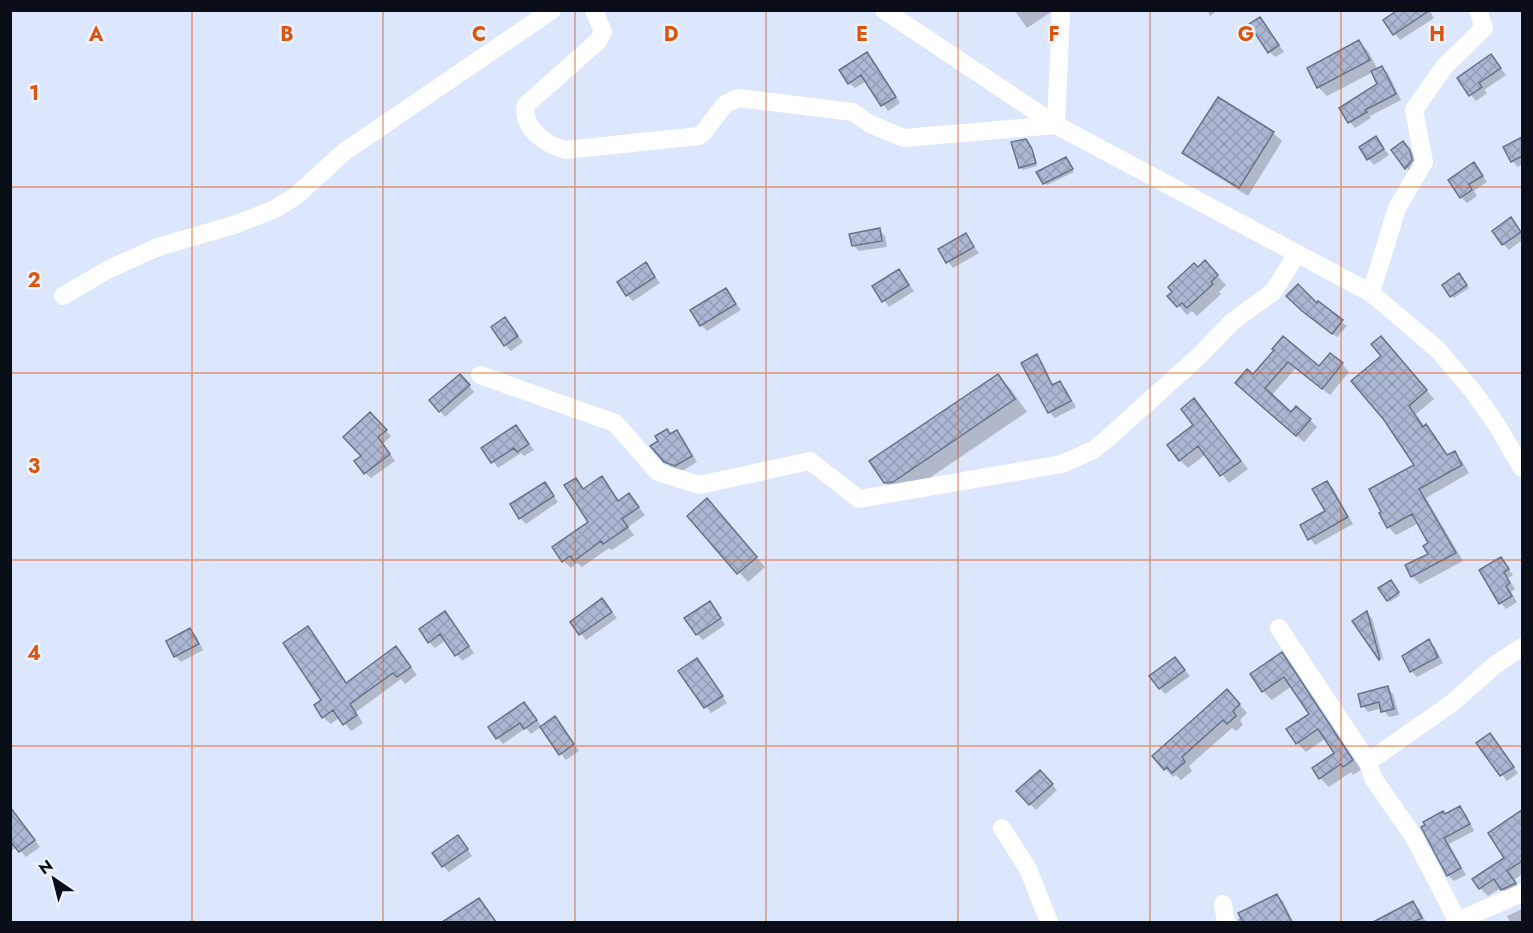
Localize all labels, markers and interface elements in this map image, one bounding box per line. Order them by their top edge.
text: A [88,20,104,49]
text: B [280,20,294,49]
text: C [472,20,486,49]
text: D [664,20,678,49]
text: E [856,20,868,49]
text: F [1048,20,1060,49]
text: G [1238,20,1254,49]
text: H [1429,20,1445,49]
text: 1 [29,79,39,108]
text: 2 [27,266,41,295]
text: 3 [28,452,40,481]
text: 4 [27,639,41,668]
north arrow [24,849,84,909]
text: N [34,854,57,880]

